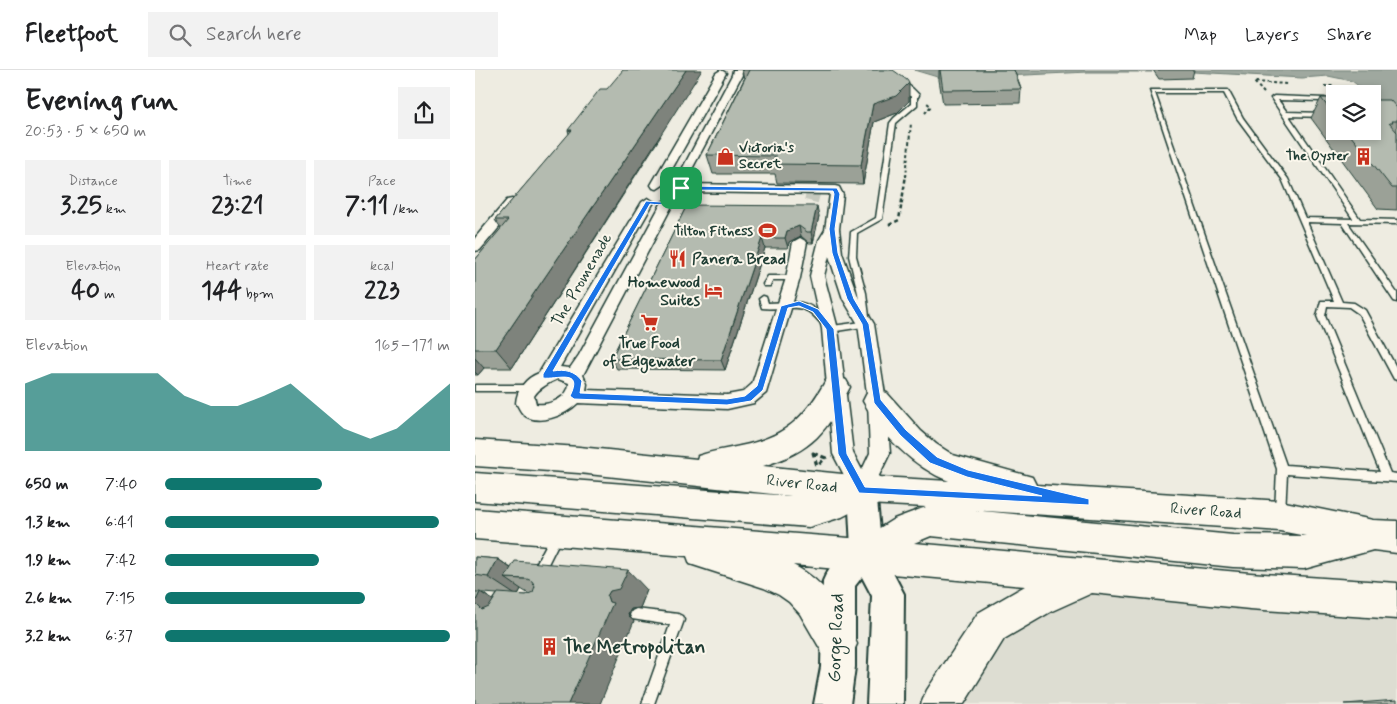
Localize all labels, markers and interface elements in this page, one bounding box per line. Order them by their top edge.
search box [148,12,498,57]
text: Fleetfoot [25,19,118,50]
icon: search [166,21,194,49]
text: Search here [206,22,302,47]
text: Map [1184,23,1217,47]
text: Layers [1245,23,1299,47]
text: Share [1327,23,1372,47]
text: Evening run [25,83,178,120]
map controls [1326,85,1381,140]
button: layers [1326,85,1381,140]
button: share [398,87,450,139]
text: 20:53 · 5 × 650 m [25,121,146,142]
place label: Victoria's Secret [739,139,795,173]
shop icon: Victoria's Secret [715,146,735,166]
building icon: The Oyster [1353,146,1373,166]
place label: The Oyster [1286,147,1349,165]
pin [660,167,702,209]
text: Distance [69,172,118,190]
text: Time [223,172,252,190]
text: Pace [368,172,396,190]
icon: arrive [667,174,695,202]
text: 3.25 [60,190,102,223]
text: 23:21 [211,190,264,223]
text: 7:11 [345,190,389,223]
text: km [102,200,126,218]
text: /km [389,200,419,218]
sports icon: Tilton Fitness [757,221,777,241]
place label: Tilton Fitness [674,222,753,240]
street label: The Promenade [547,229,617,331]
restaurant icon: Panera Bread [668,249,688,269]
place label: Panera Bread [692,249,786,270]
text: Elevation [66,257,121,275]
text: Heart rate [206,257,269,275]
text: kcal [370,257,394,275]
place label: Homewood Suites [628,272,701,311]
text: 40 [71,275,100,308]
text: 144 [201,275,242,308]
text: 223 [364,275,400,308]
hotel icon: Homewood Suites [704,281,724,301]
text: m [100,285,115,303]
text: bpm [242,285,274,303]
supermarket icon: True Food of Edgewater [639,312,659,332]
place label: True Food of Edgewater [603,333,696,374]
text: Elevation [25,335,88,356]
text: 165–171 m [374,335,450,356]
street label: River Road [765,470,839,498]
text: 650 m [25,474,68,495]
text: 7:40 [105,474,137,495]
street label: River Road [1170,498,1242,524]
text: 1.3 km [25,512,70,533]
text: 6:41 [105,512,134,533]
text: 1.9 km [25,550,71,571]
text: 7:42 [105,550,137,571]
text: 2.6 km [25,588,72,609]
text: 7:15 [105,588,135,609]
street label: Gorge Road [822,593,852,683]
text: 3.2 km [25,626,71,647]
text: 6:37 [105,626,133,647]
place label: The Metropolitan [563,635,705,660]
building icon: The Metropolitan [539,637,559,657]

